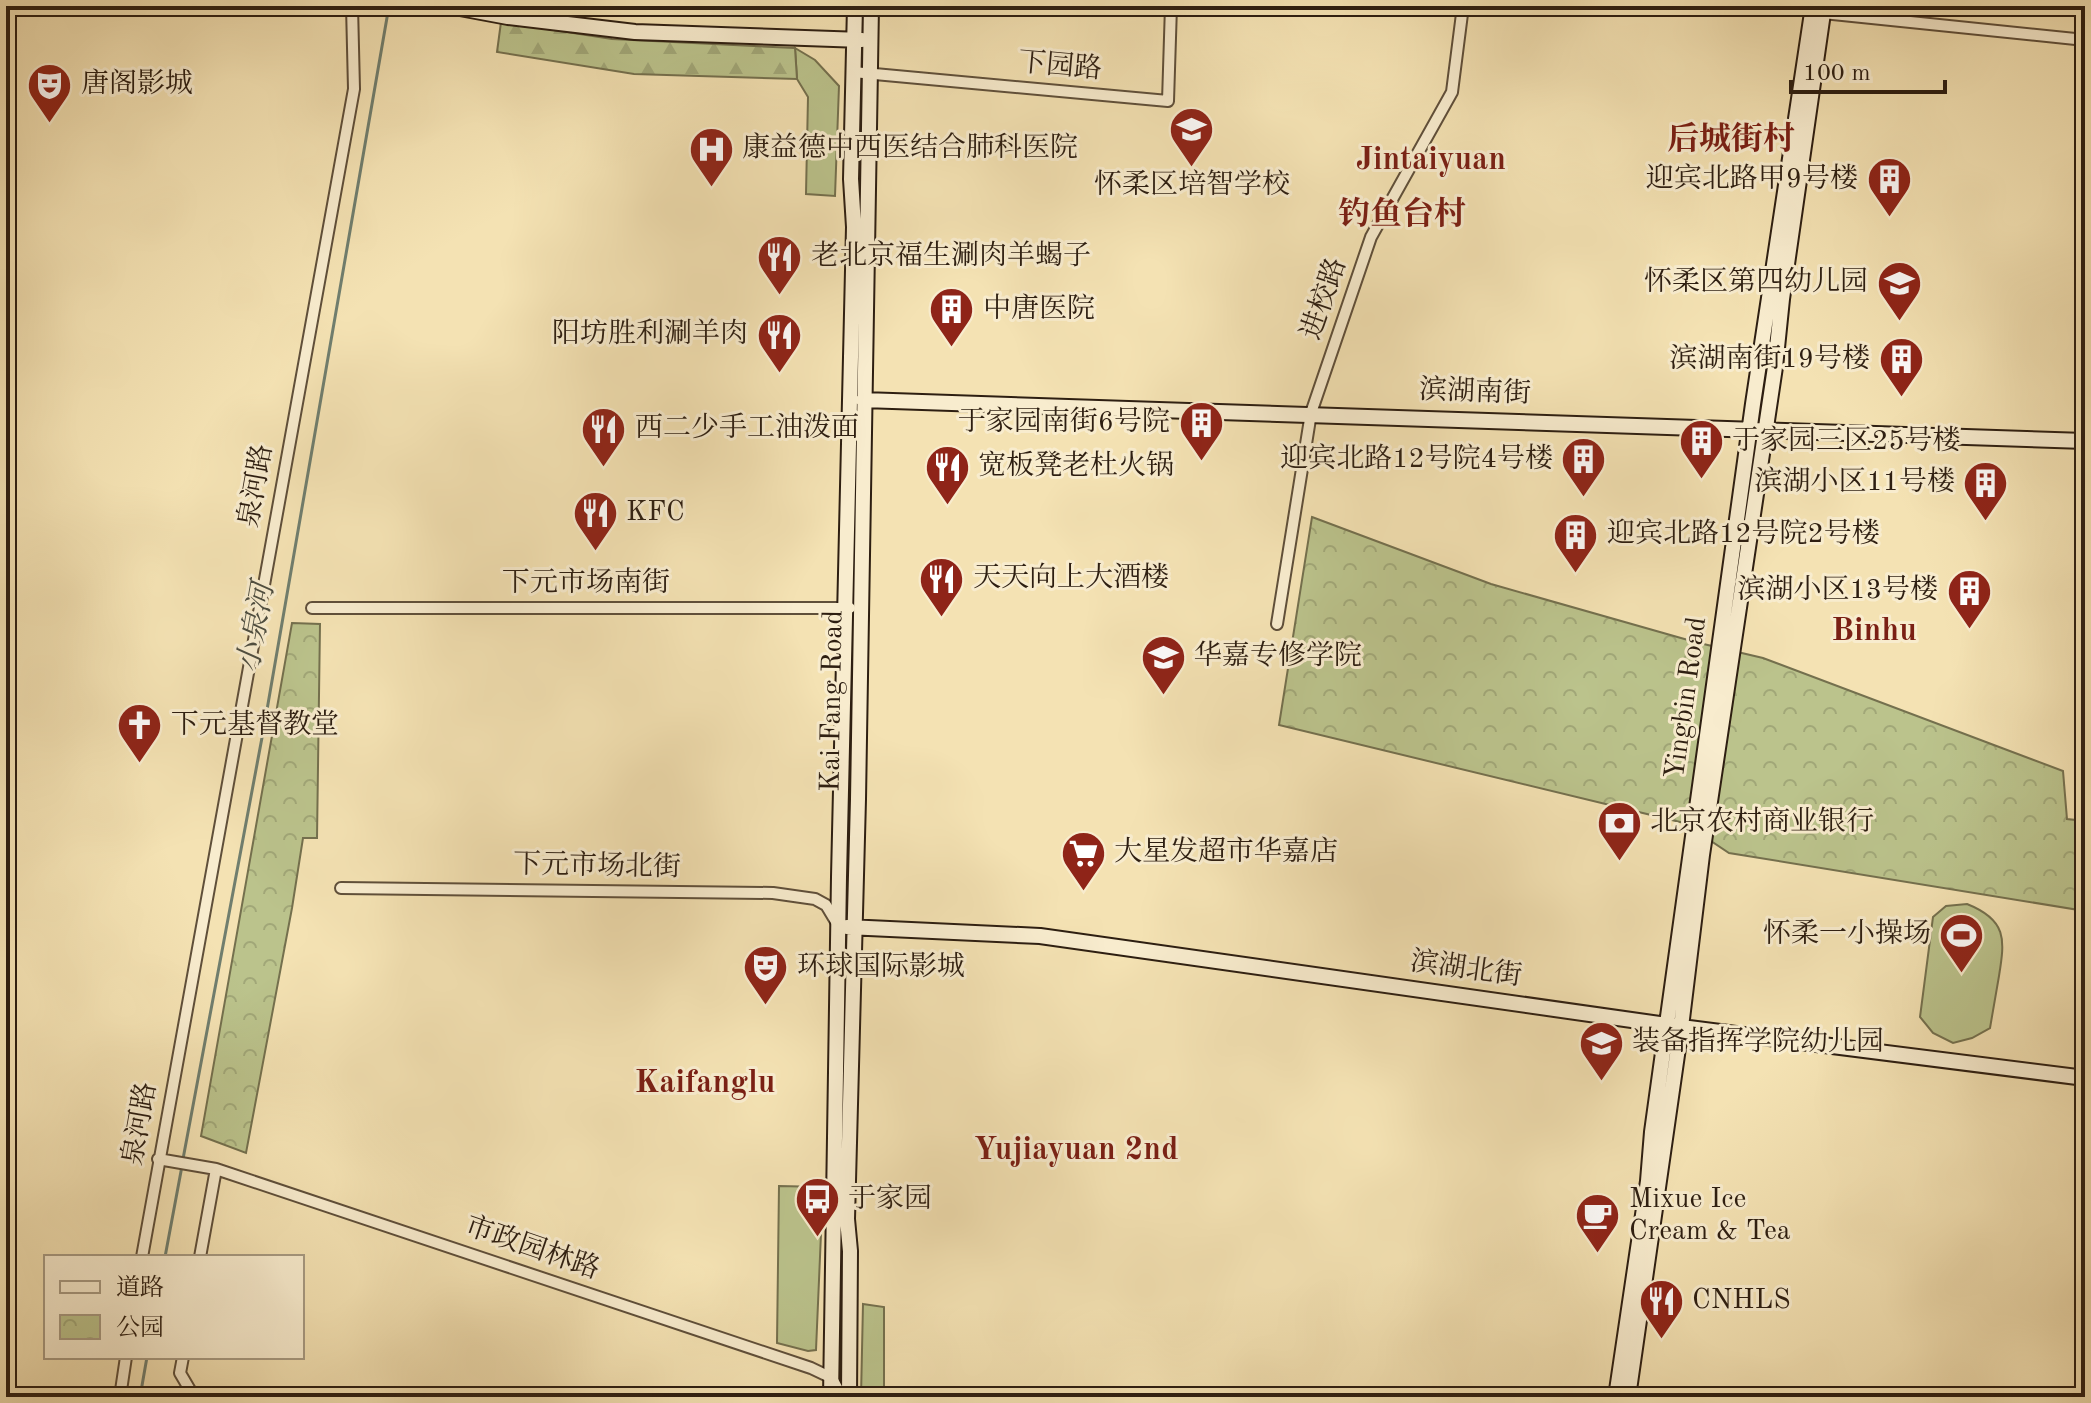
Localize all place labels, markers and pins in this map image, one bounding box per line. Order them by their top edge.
theatre icon: 唐阁影城 [26,61,74,124]
place label: 唐阁影城 [81,68,193,99]
school or university icon: 怀柔区培智学校 [1168,105,1216,168]
hospital icon: 康益德中西医结合肺科医院 [687,125,735,188]
place label: 康益德中西医结合肺科医院 [742,132,1078,163]
building icon: 迎宾北路甲9号楼 [1865,156,1913,219]
place label: 迎宾北路甲9号楼 [1646,163,1858,194]
place label: 怀柔区培智学校 [1094,169,1290,200]
restaurant icon: 老北京福生涮肉羊蝎子 [756,233,804,296]
place label: 老北京福生涮肉羊蝎子 [811,240,1091,271]
school or university icon: 怀柔区第四幼儿园 [1875,259,1923,322]
place label: 怀柔区第四幼儿园 [1644,266,1868,297]
building icon: 中唐医院 [928,286,976,349]
place label: 中唐医院 [983,293,1095,324]
restaurant icon: 阳坊胜利涮羊肉 [755,311,803,374]
place label: 阳坊胜利涮羊肉 [552,318,748,349]
building icon: 滨湖南街19号楼 [1877,336,1925,399]
place label: 滨湖南街19号楼 [1670,343,1870,374]
building icon: 于家园南街6号院 [1177,399,1225,462]
restaurant icon: 西二少手工油泼面 [580,405,628,468]
place label: 于家园南街6号院 [958,406,1170,437]
place label: 西二少手工油泼面 [635,412,859,443]
building icon: 于家园三区25号楼 [1677,418,1725,481]
place label: 于家园三区25号楼 [1732,425,1960,456]
building icon: 迎宾北路12号院4号楼 [1560,436,1608,499]
restaurant icon: 宽板凳老杜火锅 [923,443,971,506]
place label: 迎宾北路12号院4号楼 [1280,443,1553,474]
place label: 宽板凳老杜火锅 [978,450,1174,481]
building icon: 滨湖小区11号楼 [1962,459,2010,522]
place label: 滨湖小区11号楼 [1755,466,1955,497]
restaurant icon: KFC [571,489,619,552]
place label: KFC [626,499,685,527]
building icon: 迎宾北路12号院2号楼 [1552,511,1600,574]
place label: 迎宾北路12号院2号楼 [1607,518,1880,549]
restaurant icon: 天天向上大酒楼 [918,555,966,618]
place label: 天天向上大酒楼 [973,562,1169,593]
building icon: 滨湖小区13号楼 [1945,567,1993,630]
place label: 滨湖小区13号楼 [1738,574,1938,605]
school or university icon: 华嘉专修学院 [1139,633,1187,696]
place label: 华嘉专修学院 [1194,640,1362,671]
church icon: 下元基督教堂 [116,702,164,765]
place label: 下元基督教堂 [171,709,339,740]
bank icon: 北京农村商业银行 [1595,799,1643,862]
place label: 北京农村商业银行 [1650,806,1874,837]
supermarket icon: 大星发超市华嘉店 [1059,829,1107,892]
place label: 大星发超市华嘉店 [1114,836,1338,867]
sports icon: 怀柔一小操场 [1938,911,1986,974]
place label: 怀柔一小操场 [1763,918,1931,949]
theatre icon: 环球国际影城 [742,944,790,1007]
place label: 环球国际影城 [797,951,965,982]
school or university icon: 装备指挥学院幼儿园 [1577,1019,1625,1082]
place label: 装备指挥学院幼儿园 [1632,1026,1884,1057]
bus stop icon: 于家园 [793,1176,841,1239]
place label: 于家园 [848,1183,932,1214]
place label: Mixue Ice Cream & Tea [1629,1186,1791,1246]
cafe icon: Mixue Ice Cream & Tea [1574,1192,1622,1255]
restaurant icon: CNHLS [1637,1277,1685,1340]
place label: CNHLS [1692,1287,1791,1315]

